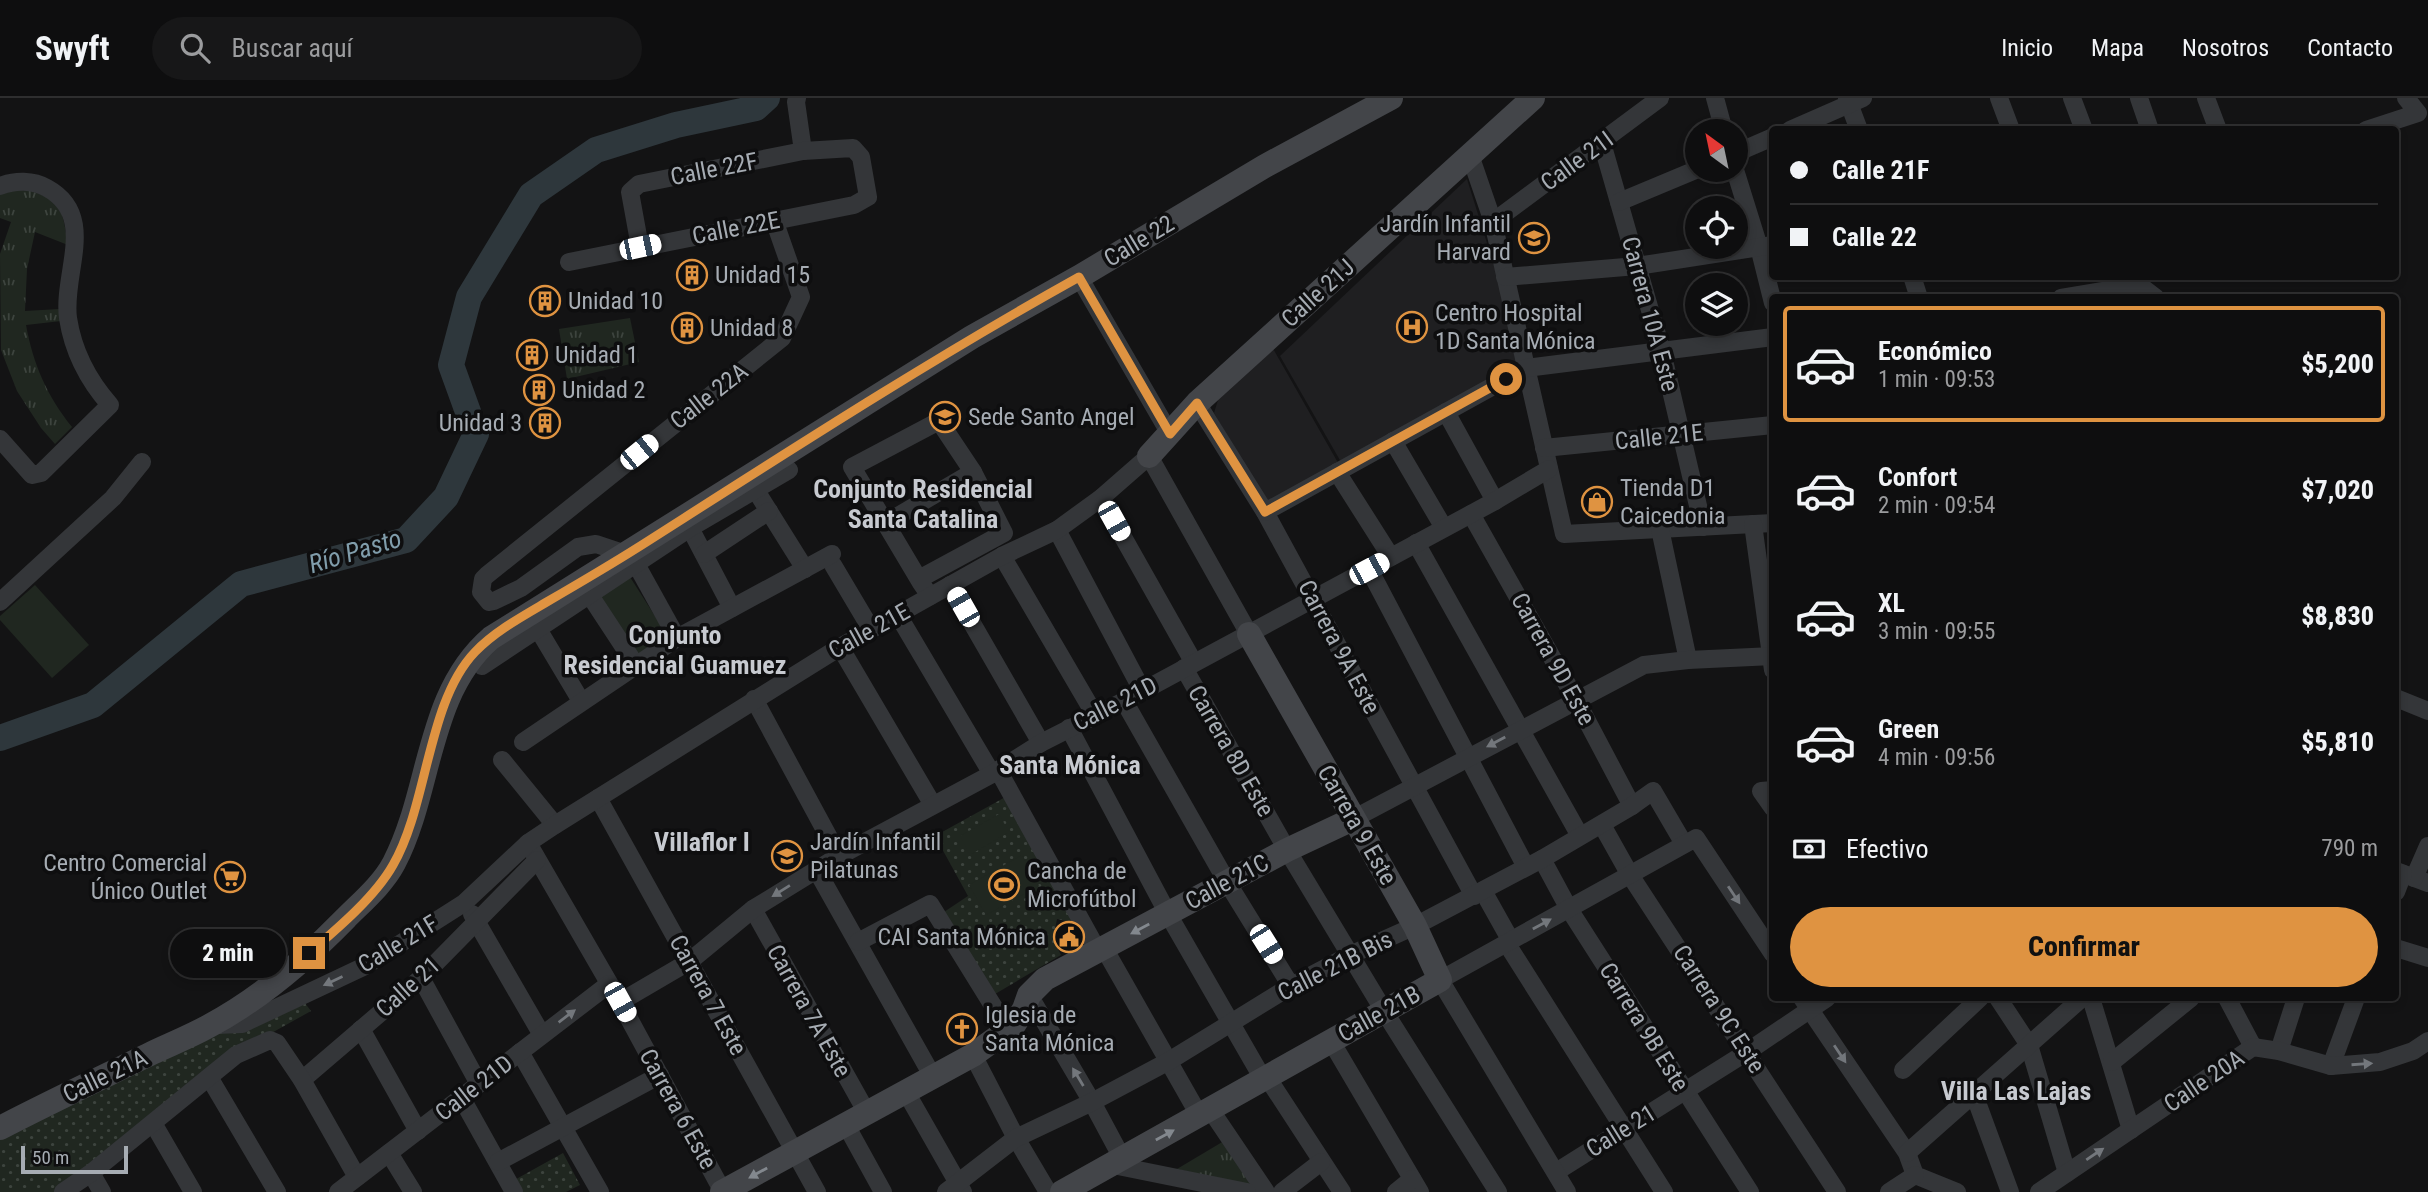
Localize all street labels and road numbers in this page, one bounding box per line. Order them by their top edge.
street label: Calle 21I [1535,125,1619,197]
street label: Calle 22F [668,147,760,191]
street label: Calle 22E [690,206,782,250]
street label: Calle 22 [1099,209,1179,273]
street label: Carrera 10A Este [1616,234,1684,394]
street label: Calle 21J [1276,253,1360,333]
street label: Calle 22A [665,357,753,435]
street label: Calle 21E [1614,418,1705,456]
street label: Carrera 9A Este [1292,576,1386,718]
street label: Carrera 9D Este [1505,588,1601,730]
street label: Calle 21E [824,597,915,665]
street label: Calle 21D [1068,671,1162,737]
street label: Carrera 8D Este [1182,680,1280,822]
street label: Carrera 9 Este [1312,760,1402,890]
street label: Calle 21C [1181,848,1273,916]
street label: Calle 21F [353,909,443,979]
street label: Calle 21B Bis [1273,925,1397,1007]
street label: Carrera 7 Este [663,930,753,1060]
street label: Carrera 7A Este [761,940,857,1082]
street label: Carrera 9C Este [1667,940,1771,1078]
street label: Calle 21 [370,951,446,1023]
street label: Carrera 9B Este [1593,958,1695,1096]
street label: Calle 21B [1333,980,1425,1048]
street label: Calle 21A [58,1044,152,1108]
street label: Carrera 6 Este [633,1044,723,1174]
street label: Calle 20A [2159,1044,2249,1118]
street label: Calle 21D [430,1049,518,1127]
street label: Calle 21 [1581,1099,1661,1163]

